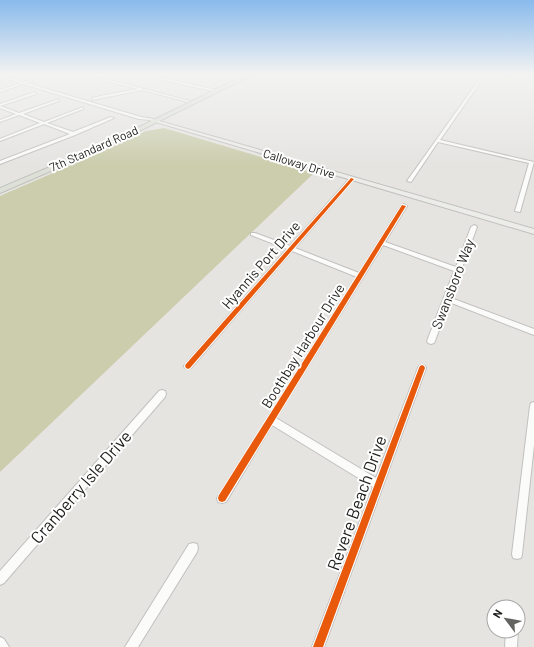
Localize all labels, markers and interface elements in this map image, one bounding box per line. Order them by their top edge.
street label: 7th Standard Road [47,122,140,174]
street label: Calloway Drive [262,145,337,181]
street label: Hyannis Port Drive [218,217,303,312]
street label: Swansboro Way [428,236,478,331]
street label: Boothbay Harbour Drive [257,280,348,411]
street label: Cranberry Isle Drive [26,426,135,547]
street label: Revere Beach Drive [322,432,390,573]
north arrow [486,599,526,639]
text: N [490,607,505,620]

